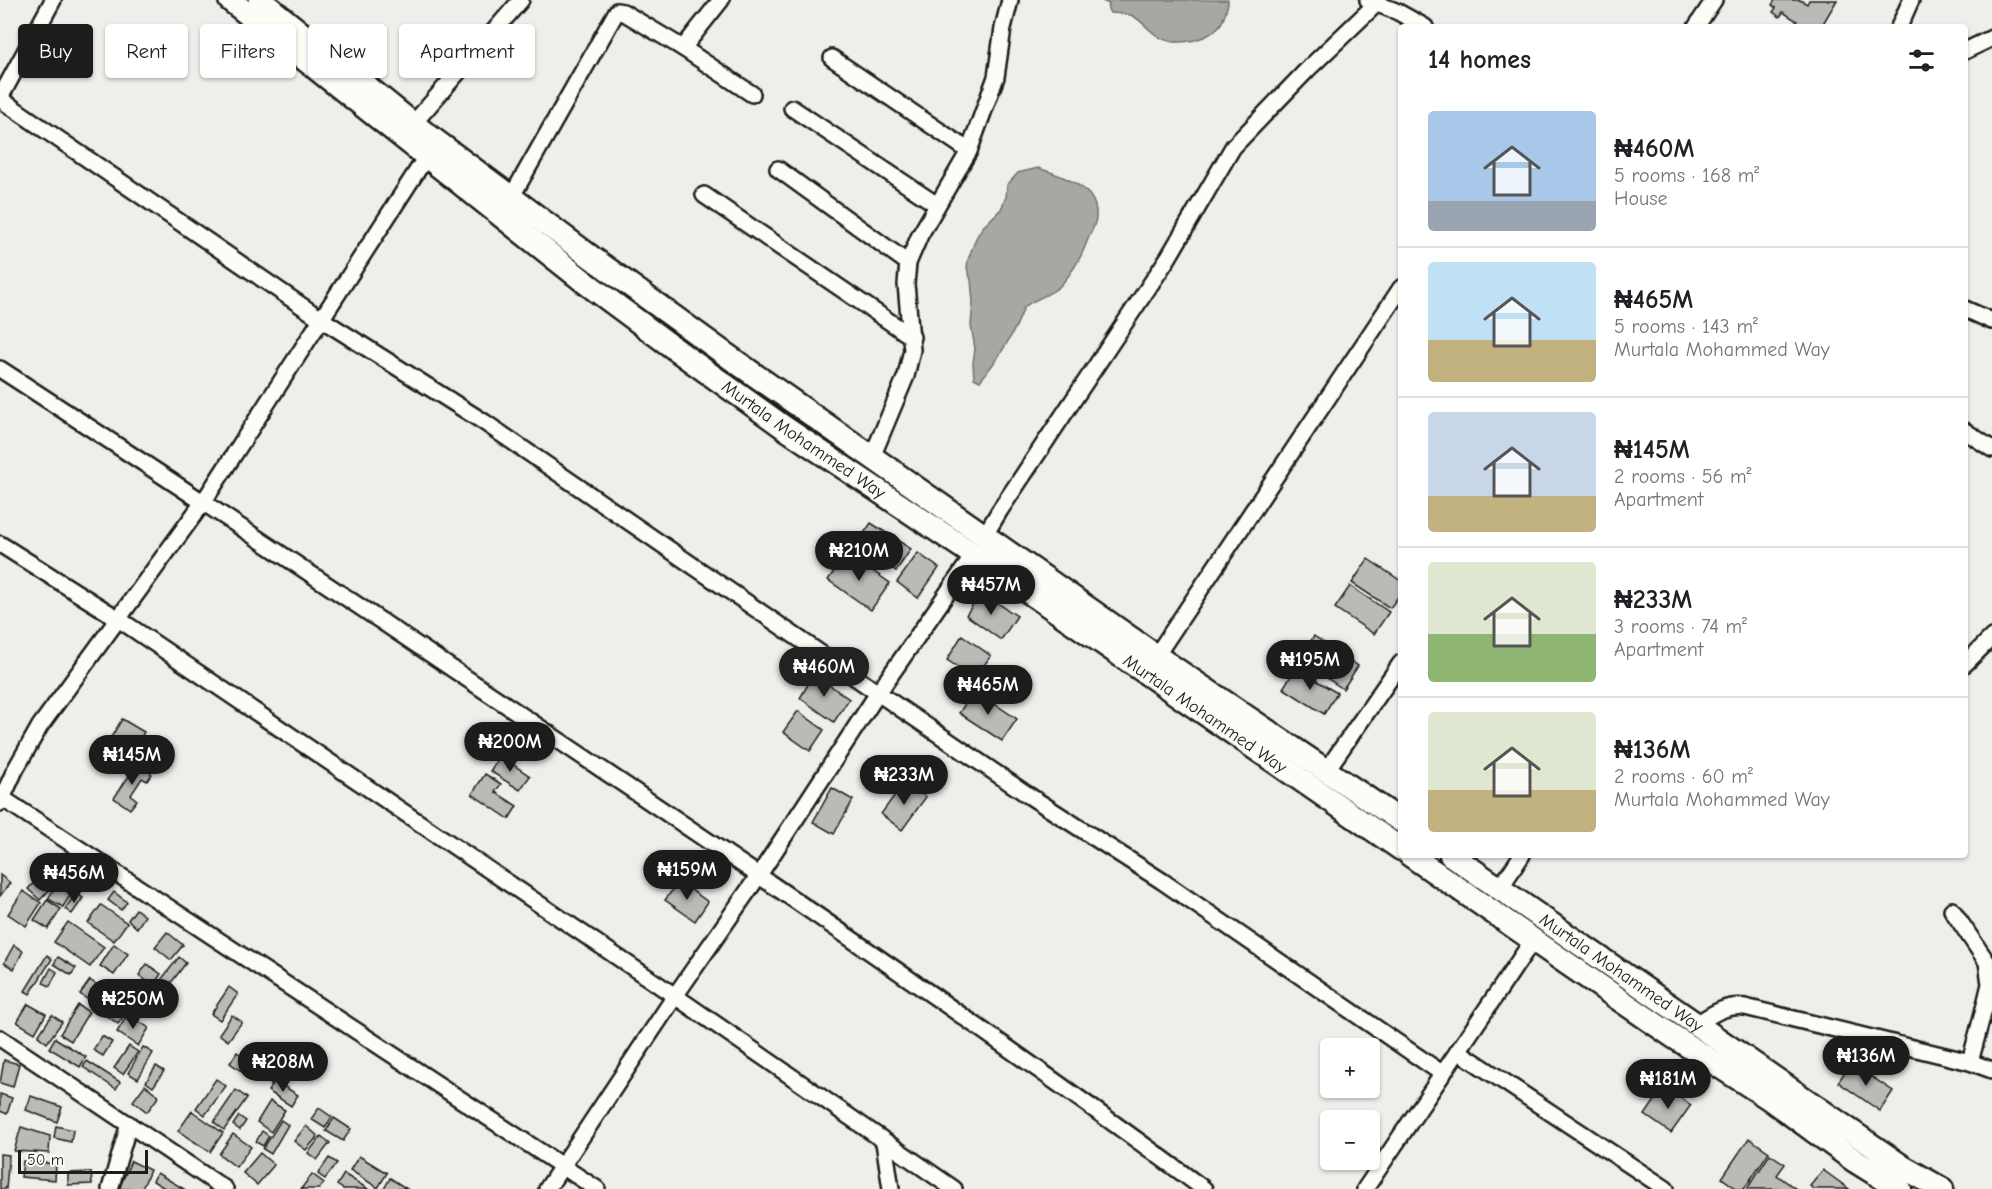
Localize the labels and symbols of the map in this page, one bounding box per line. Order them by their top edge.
street label: Murtala Mohammed Way [717,376,890,504]
pin: ₦210M [817,531,901,582]
pin: ₦457M [949,565,1033,616]
pin: ₦195M [1268,640,1352,691]
pin: ₦460M [782,647,866,698]
street label: Murtala Mohammed Way [1119,650,1291,778]
pin: ₦465M [946,665,1030,716]
pin: ₦200M [468,722,552,773]
pin: ₦145M [90,735,174,786]
pin: ₦233M [862,755,946,806]
pin: ₦159M [645,850,729,901]
pin: ₦456M [32,853,116,904]
street label: Murtala Mohammed Way [1535,909,1708,1037]
pin: ₦250M [91,979,175,1030]
pin: ₦136M [1824,1036,1908,1087]
pin: ₦208M [241,1042,325,1093]
pin: ₦181M [1626,1059,1710,1110]
scale bar [18,1147,148,1174]

